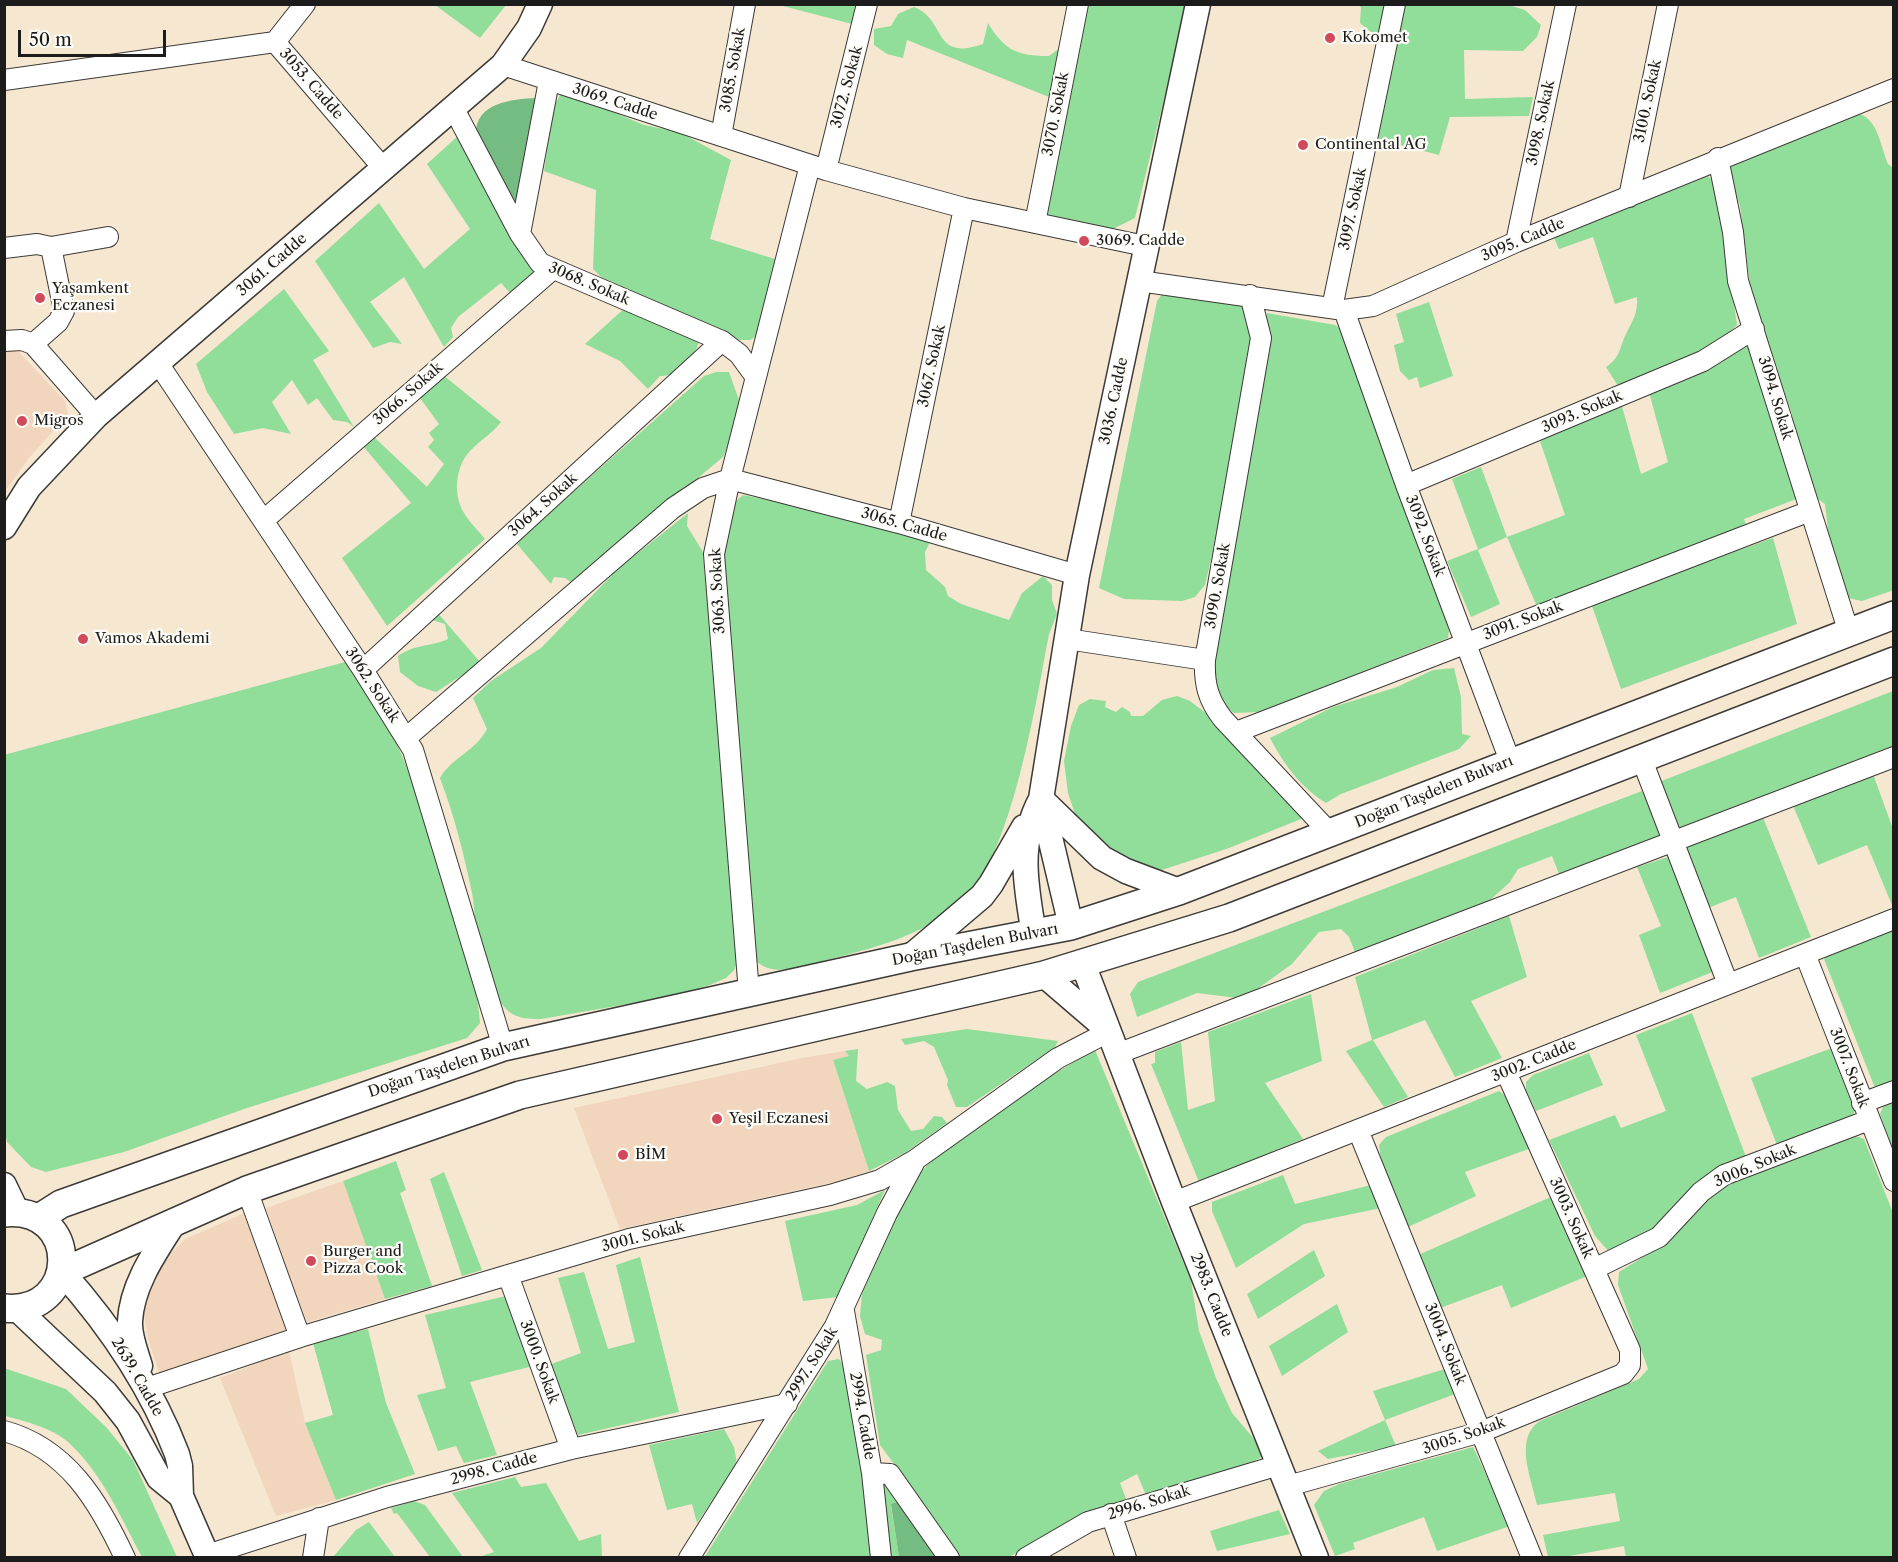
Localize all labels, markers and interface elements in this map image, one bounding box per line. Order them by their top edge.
scale bar [21,18,170,56]
street label: 3085. Sokak [717,26,749,114]
text: 50 m [29,29,72,51]
place label: Kokomet [1342,29,1407,47]
marker: Kokomet [1323,31,1337,45]
street label: 3072. Sokak [827,44,867,130]
street label: 3053. Cadde [275,45,347,123]
street label: 3100. Sokak [1630,58,1666,144]
street label: 3070. Sokak [1039,70,1073,158]
street label: 3098. Sokak [1523,79,1559,167]
street label: 3069. Cadde [570,80,660,124]
place label: Continental AG [1315,136,1427,154]
marker: Continental AG [1296,138,1310,152]
street label: 3097. Sokak [1335,166,1371,252]
street label: 3095. Cadde [1479,214,1567,266]
street label: 3061. Cadde [233,230,311,300]
place label: 3069. Cadde [1096,232,1185,250]
marker: 3069. Cadde [1077,234,1091,248]
street label: 3068. Sokak [546,259,632,309]
place label: Yaşamkent Eczanesi [52,280,129,315]
marker: Yaşamkent Eczanesi [33,291,47,305]
street label: 3067. Sokak [914,323,950,409]
street label: 3094. Sokak [1754,354,1796,442]
street label: 3036. Cadde [1096,356,1132,446]
street label: 3066. Sokak [370,359,446,429]
street label: 3093. Sokak [1539,387,1625,437]
place label: Migros [34,412,83,430]
marker: Migros [15,414,29,428]
street label: 3064. Sokak [505,469,581,541]
street label: 3092. Sokak [1401,493,1449,579]
street label: 3065. Cadde [859,504,949,546]
street label: 3090. Sokak [1202,542,1234,630]
street label: 3063. Sokak [707,548,729,634]
street label: 3091. Sokak [1481,598,1565,644]
place label: Vamos Akademi [95,630,210,648]
marker: Vamos Akademi [76,632,90,646]
street label: 3062. Sokak [341,644,403,726]
street label: Doğan Taşdelen Bulvarı [1352,752,1516,832]
street label: Doğan Taşdelen Bulvarı [890,920,1060,970]
street label: 3007. Sokak [1825,1025,1873,1111]
street label: Doğan Taşdelen Bulvarı [366,1032,532,1102]
street label: 3002. Cadde [1489,1036,1579,1086]
place label: Yeşil Eczanesi [729,1110,829,1128]
marker: Yeşil Eczanesi [710,1112,724,1126]
street label: 3006. Sokak [1711,1141,1799,1191]
place label: BİM [635,1146,666,1164]
marker: BİM [616,1148,630,1162]
street label: 3003. Sokak [1545,1175,1597,1261]
street label: 3001. Sokak [600,1218,686,1256]
place label: Burger and Pizza Cook [323,1243,403,1278]
street label: 2983. Cadde [1186,1251,1236,1339]
marker: Burger and Pizza Cook [304,1254,318,1268]
street label: 3004. Sokak [1420,1300,1470,1388]
street label: 3000. Sokak [516,1318,562,1406]
street label: 2997. Sokak [782,1324,842,1404]
street label: 2639. Cadde [107,1334,167,1420]
street label: 2994. Cadde [845,1371,879,1461]
street label: 3005. Sokak [1420,1413,1508,1459]
street label: 2998. Cadde [449,1449,539,1489]
street label: 2996. Sokak [1105,1482,1193,1524]

